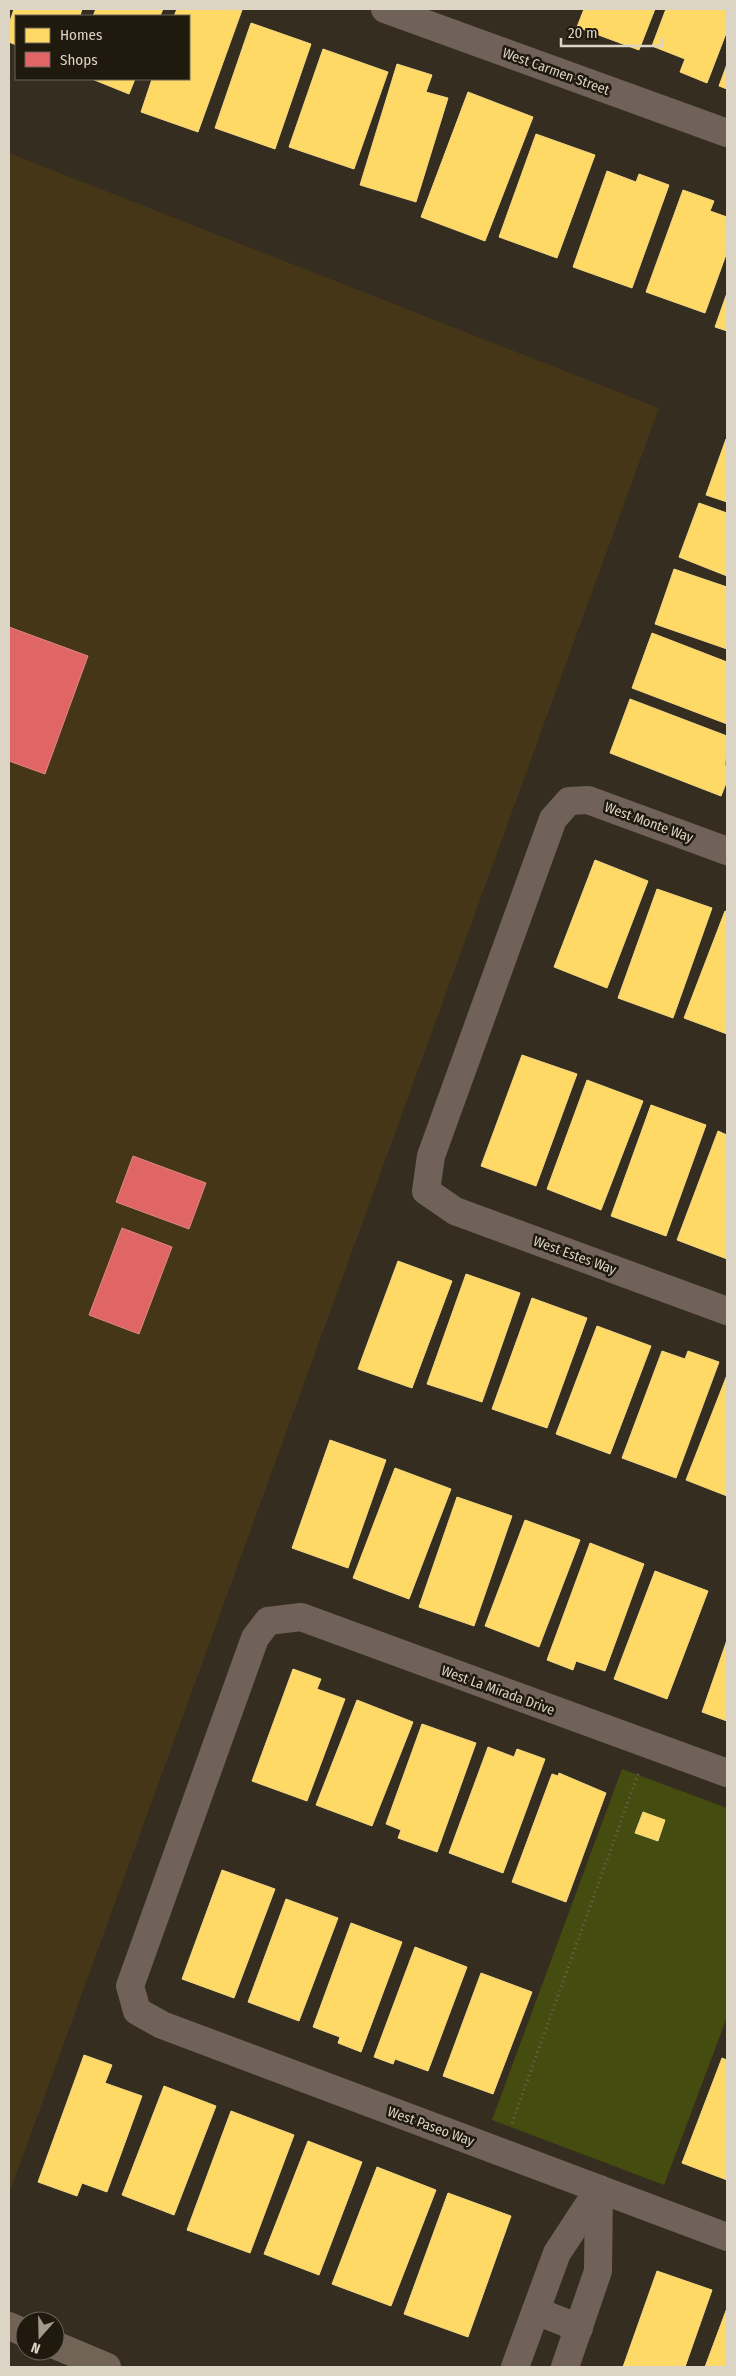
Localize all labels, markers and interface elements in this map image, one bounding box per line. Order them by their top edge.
legend [15,15,190,80]
scale bar [561,15,662,47]
text: 20 m [568,24,598,42]
text: Homes [60,26,102,44]
street label: West Carmen Street [500,44,612,99]
text: Shops [60,51,98,69]
street label: West Monte Way [602,799,696,847]
street label: West Estes Way [531,1233,619,1279]
street label: West La Mirada Drive [439,1662,557,1719]
street label: West Paseo Way [385,2103,477,2150]
north arrow [15,2311,65,2361]
text: N [29,2338,43,2357]

